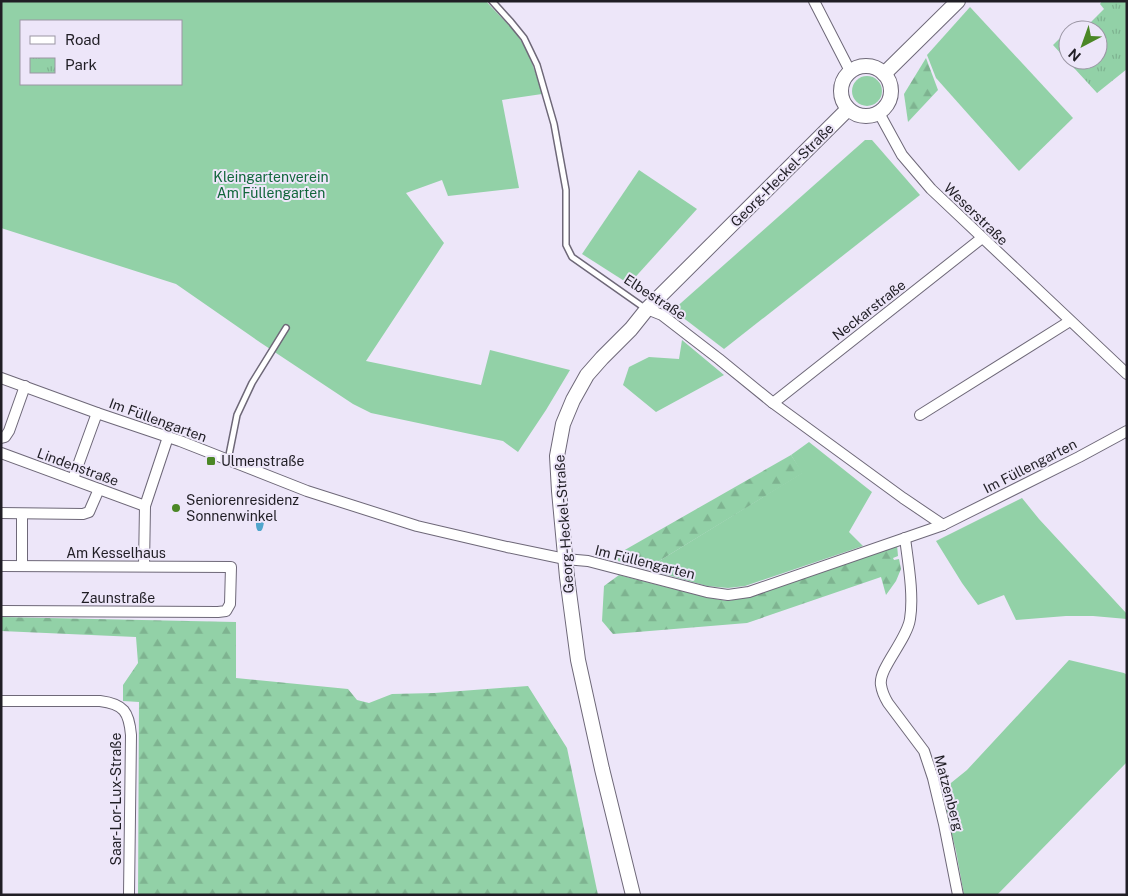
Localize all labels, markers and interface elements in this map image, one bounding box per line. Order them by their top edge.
legend [20,20,182,85]
north arrow [1058,20,1108,70]
text: Road [65,31,101,48]
text: N [1065,45,1084,64]
text: Park [65,56,97,73]
street label: Georg-Heckel-Straße [727,120,837,230]
park label: Kleingartenverein Am Füllengarten [213,169,329,201]
street label: Weserstraße [941,180,1011,248]
street label: Elbestraße [621,271,689,323]
street label: Neckarstraße [829,276,909,343]
street label: Im Füllengarten [107,395,209,445]
street label: Im Füllengarten [981,436,1079,496]
street label: Lindenstraße [35,445,121,489]
place label: Ulmenstraße [221,453,305,469]
street label: Georg-Heckel-Straße [551,454,577,594]
marker: Ulmenstraße [205,455,217,467]
place label: Seniorenresidenz Sonnenwinkel [186,492,299,524]
marker: Seniorenresidenz Sonnenwinkel [170,502,182,514]
street label: Im Füllengarten [593,542,697,582]
street label: Am Kesselhaus [66,545,166,561]
street label: Zaunstraße [81,590,155,606]
street label: Saar-Lor-Lux-Straße [108,732,124,865]
street label: Matzenberg [931,753,967,833]

